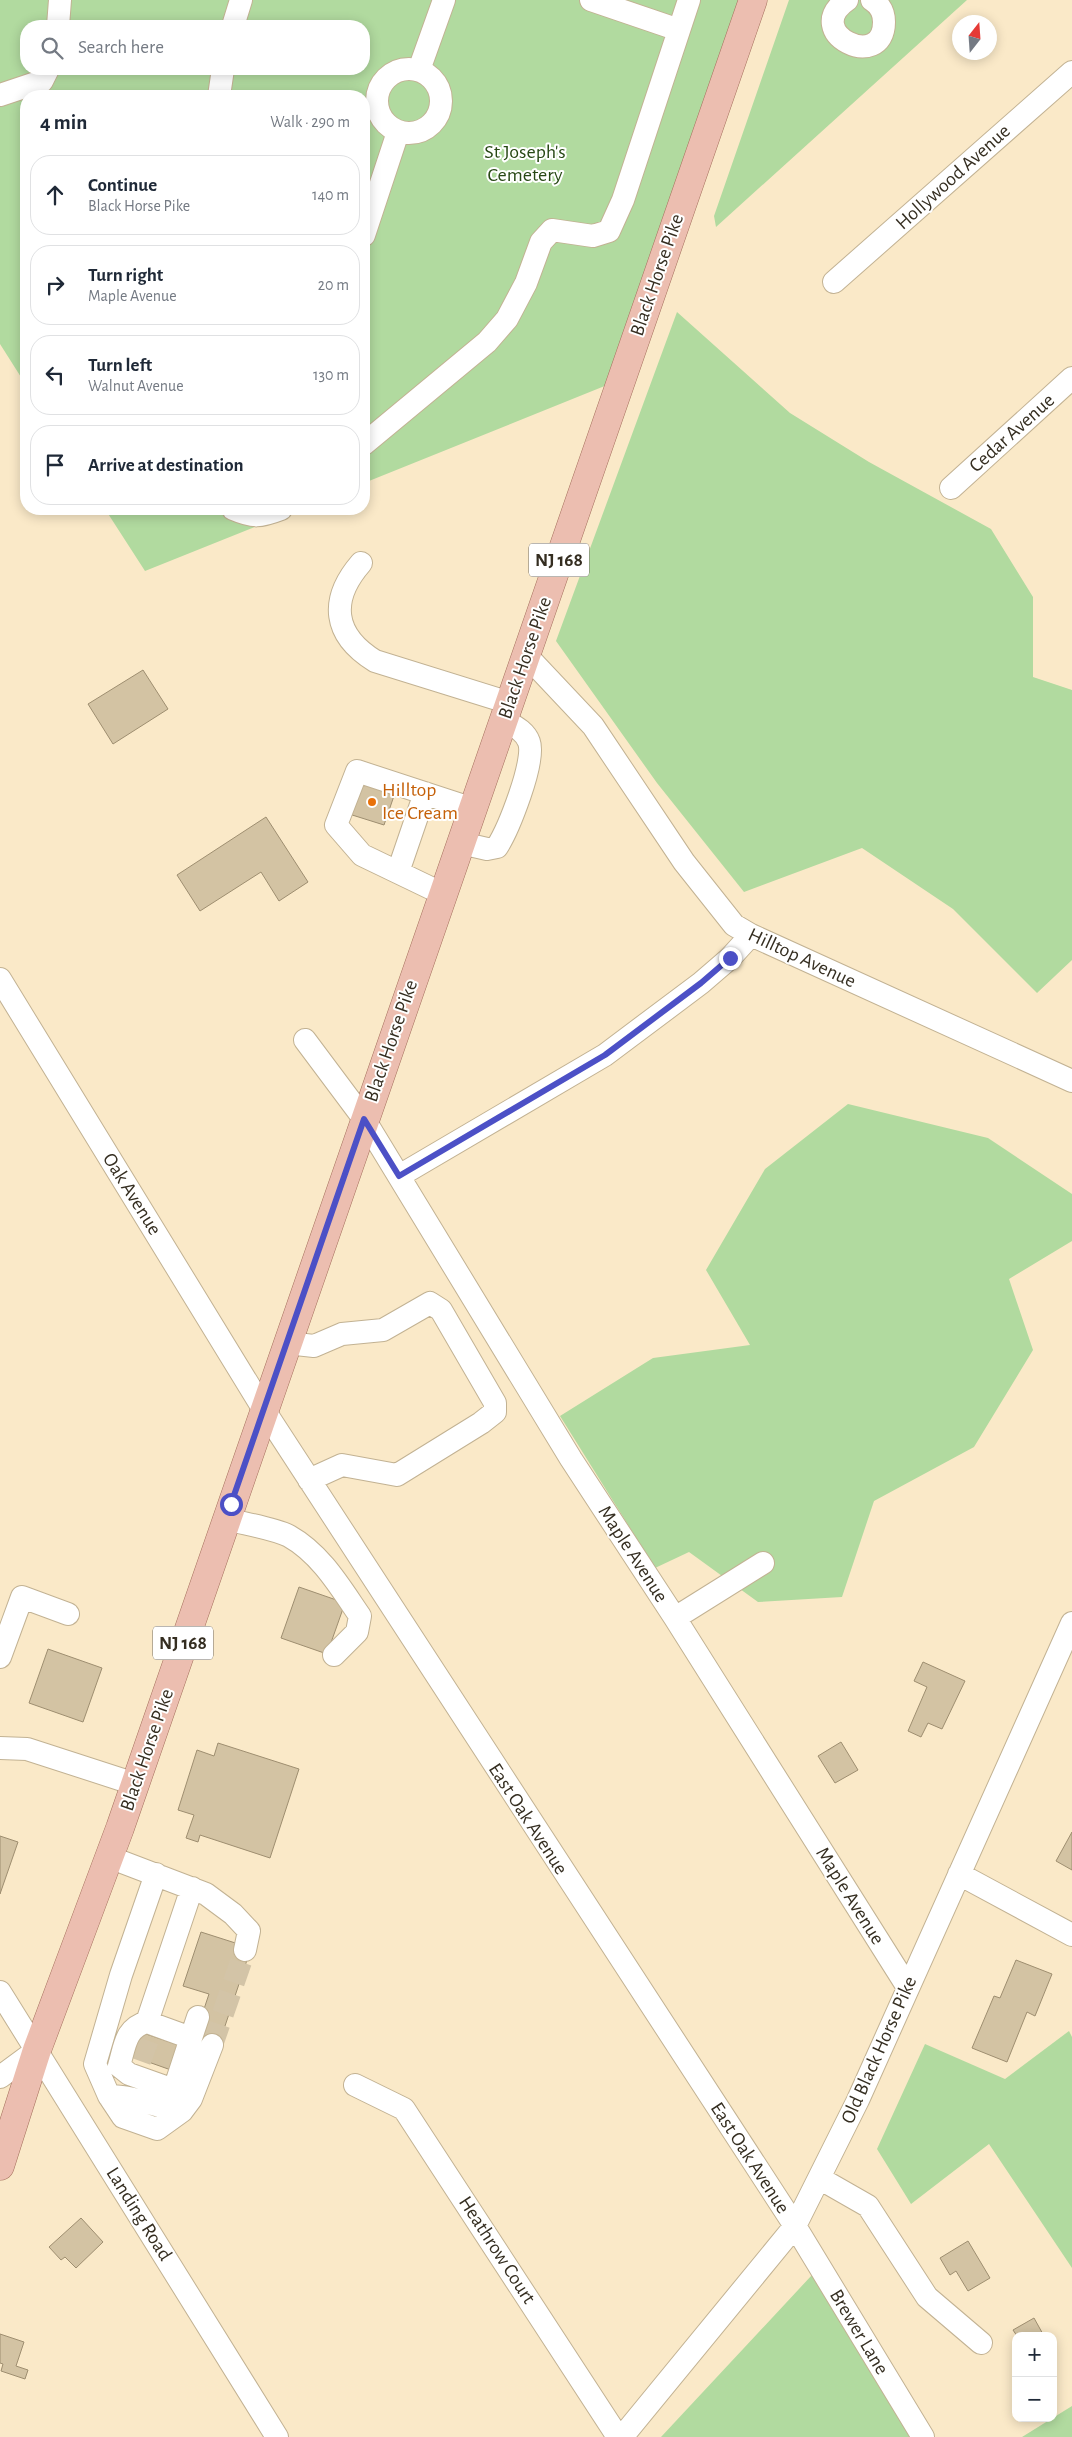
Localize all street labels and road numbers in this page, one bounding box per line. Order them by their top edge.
street label: Hollywood Avenue [892,121,1014,233]
street label: Black Horse Pike [627,211,687,339]
street label: Cedar Avenue [966,390,1058,476]
road number: NJ 168 [529,544,589,576]
street label: Black Horse Pike [495,594,555,722]
street label: Hilltop Avenue [745,924,859,992]
street label: Black Horse Pike [361,977,421,1105]
street label: Oak Avenue [99,1149,165,1239]
street label: Maple Avenue [594,1502,672,1606]
road number: NJ 168 [153,1626,213,1660]
street label: Black Horse Pike [117,1686,177,1814]
street label: East Oak Avenue [485,1760,571,1878]
street label: Maple Avenue [812,1844,888,1948]
street label: Old Black Horse Pike [838,1973,920,2127]
street label: East Oak Avenue [707,2099,793,2217]
street label: Landing Road [102,2164,176,2264]
street label: Heathrow Court [455,2193,539,2308]
street label: Brewer Lane [826,2286,892,2378]

